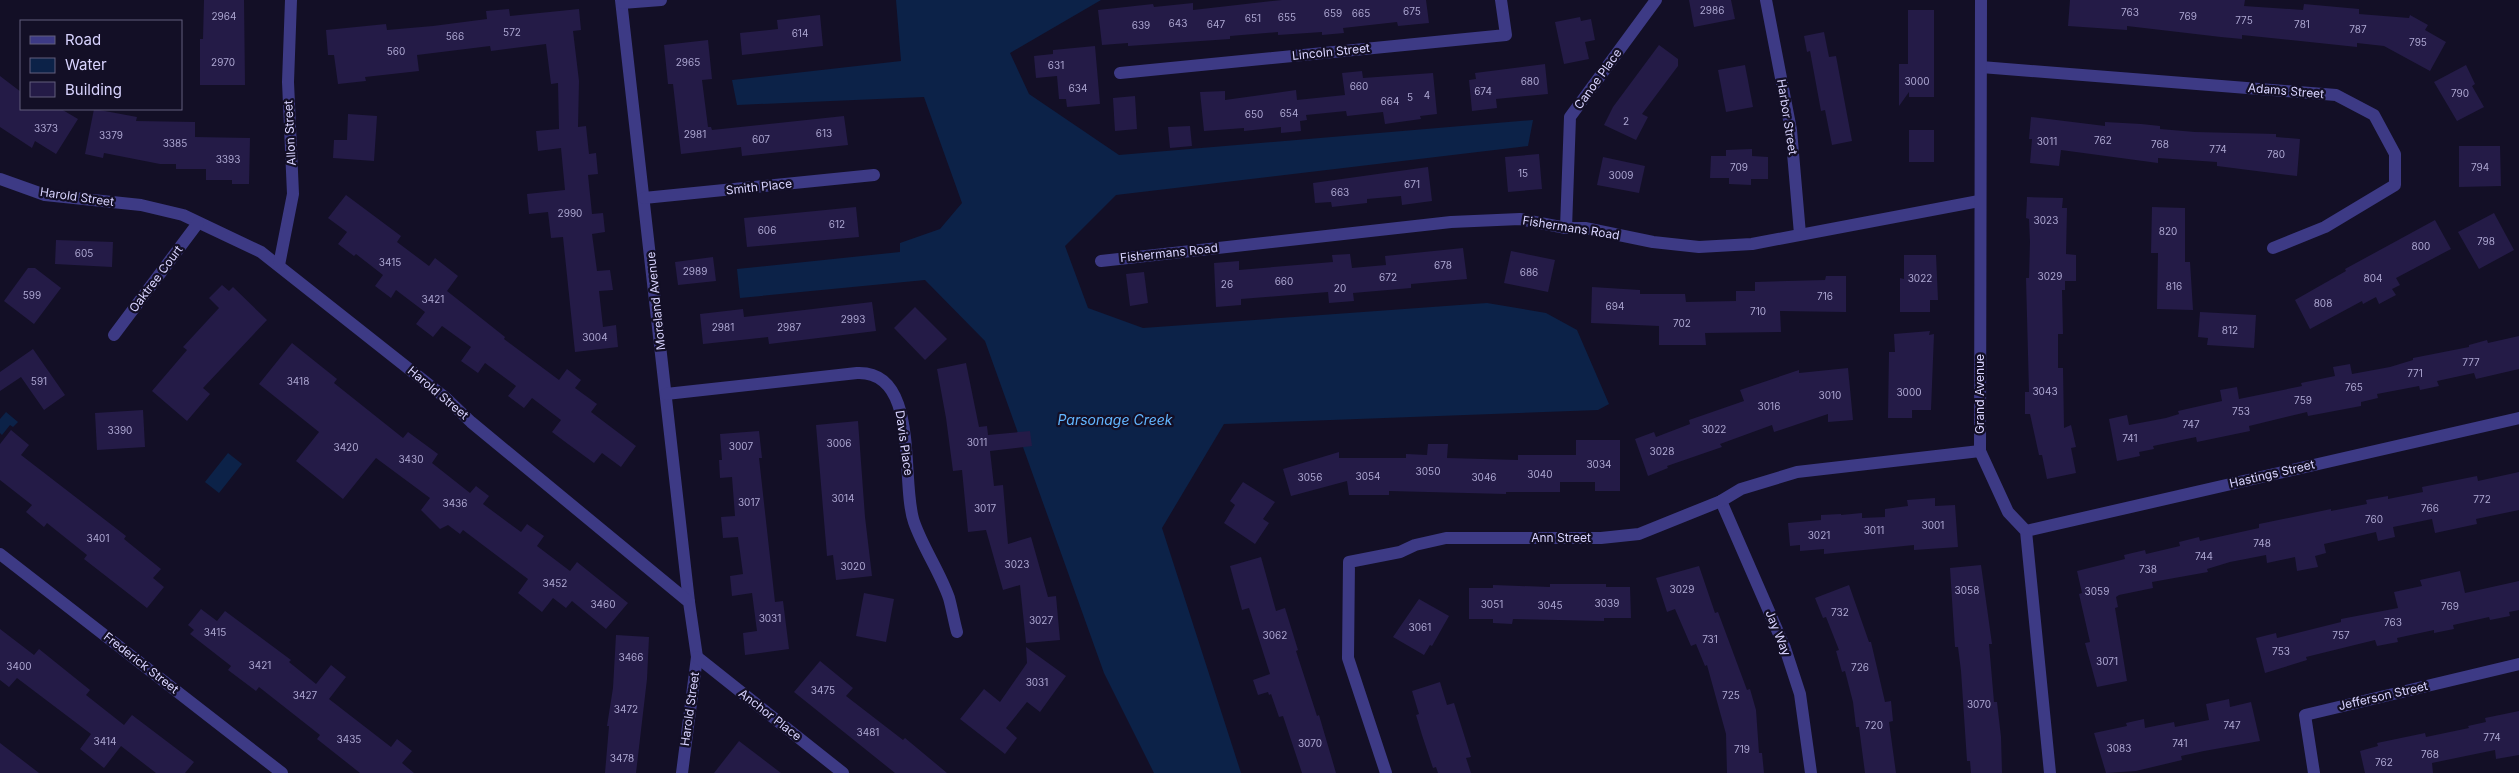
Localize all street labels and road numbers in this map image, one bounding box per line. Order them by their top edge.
street label: Lincoln Street [1291,40,1371,63]
street label: Canoe Place [1571,45,1625,112]
street label: Harbor Street [1774,78,1801,156]
street label: Adams Street [2247,80,2325,101]
street label: Allon Street [280,100,299,166]
street label: Smith Place [725,176,793,197]
street label: Harold Street [39,184,115,209]
street label: Fishermans Road [1521,212,1621,243]
street label: Fishermans Road [1119,240,1219,265]
street label: Oaktree Court [126,242,186,315]
street label: Moreland Avenue [643,251,668,351]
street label: Grand Avenue [1972,354,1987,434]
street label: Harold Street [405,363,472,422]
street label: Davis Place [892,409,916,477]
street label: Hastings Street [2228,456,2316,491]
street label: Ann Street [1531,530,1591,545]
street label: Jay Way [1763,608,1795,658]
street label: Frederick Street [101,629,182,696]
street label: Harold Street [677,671,702,747]
street label: Jefferson Street [2337,678,2429,713]
street label: Anchor Place [736,685,805,744]

